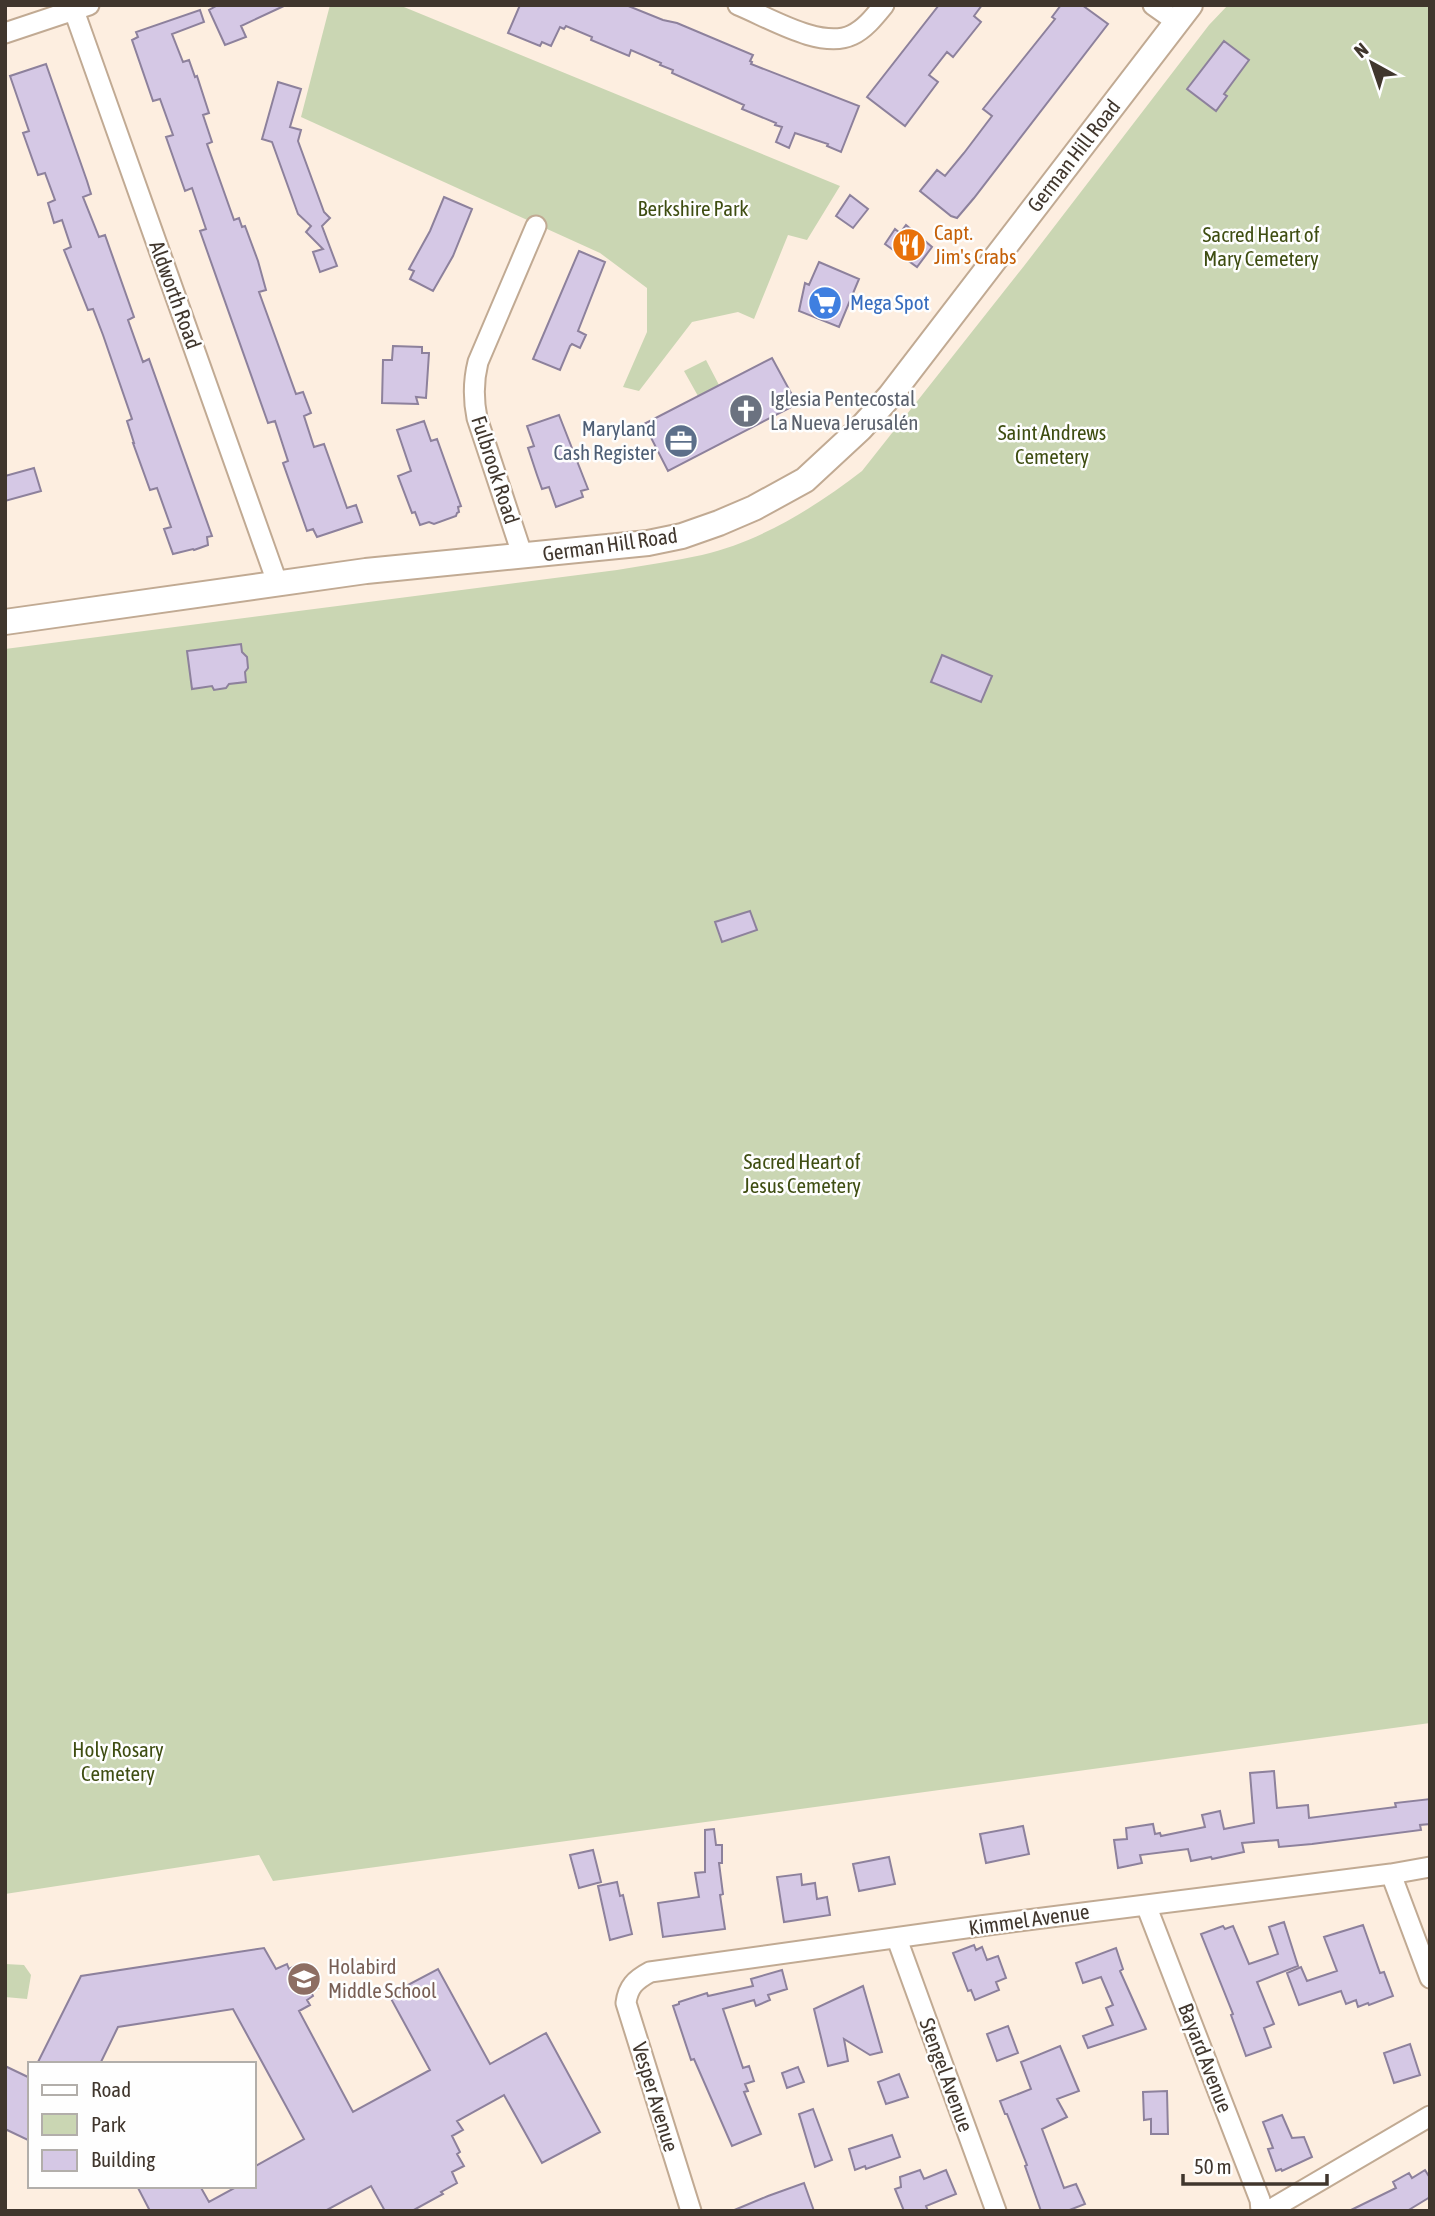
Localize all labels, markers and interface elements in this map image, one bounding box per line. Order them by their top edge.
north arrow [1337,28,1407,98]
text: N [1350,38,1372,62]
street label: German Hill Road [1022,94,1125,216]
park label: Berkshire Park [637,196,749,220]
place label: Capt. Jim's Crabs [934,220,1016,268]
park label: Sacred Heart of Mary Cemetery [1203,222,1320,270]
restaurant icon: Capt. Jim's Crabs [890,226,928,264]
street label: Aldworth Road [145,237,207,352]
supermarket icon: Mega Spot [806,284,844,322]
place label: Mega Spot [850,290,930,314]
place label: Iglesia Pentecostal La Nueva Jerusalén [770,386,919,434]
church icon: Iglesia Pentecostal La Nueva Jerusalén [727,392,765,430]
street label: Fulbrook Road [467,413,525,527]
place label: Maryland Cash Register [553,416,657,464]
park label: Saint Andrews Cemetery [998,420,1106,468]
office icon: Maryland Cash Register [662,422,700,460]
street label: German Hill Road [541,523,679,565]
park label: Sacred Heart of Jesus Cemetery [743,1149,861,1197]
park label: Holy Rosary Cemetery [72,1737,164,1785]
street label: Kimmel Avenue [967,1899,1091,1939]
place label: Holabird Middle School [328,1954,437,2002]
school or university icon: Holabird Middle School [285,1960,323,1998]
street label: Bayard Avenue [1174,2000,1238,2116]
street label: Stengel Avenue [915,2015,979,2135]
street label: Vesper Avenue [628,2039,684,2154]
legend [28,2062,256,2188]
text: Road [91,2077,131,2101]
text: Park [91,2112,126,2136]
scale bar [1183,2142,1326,2186]
text: Building [91,2147,155,2171]
text: 50 m [1194,2154,1232,2178]

